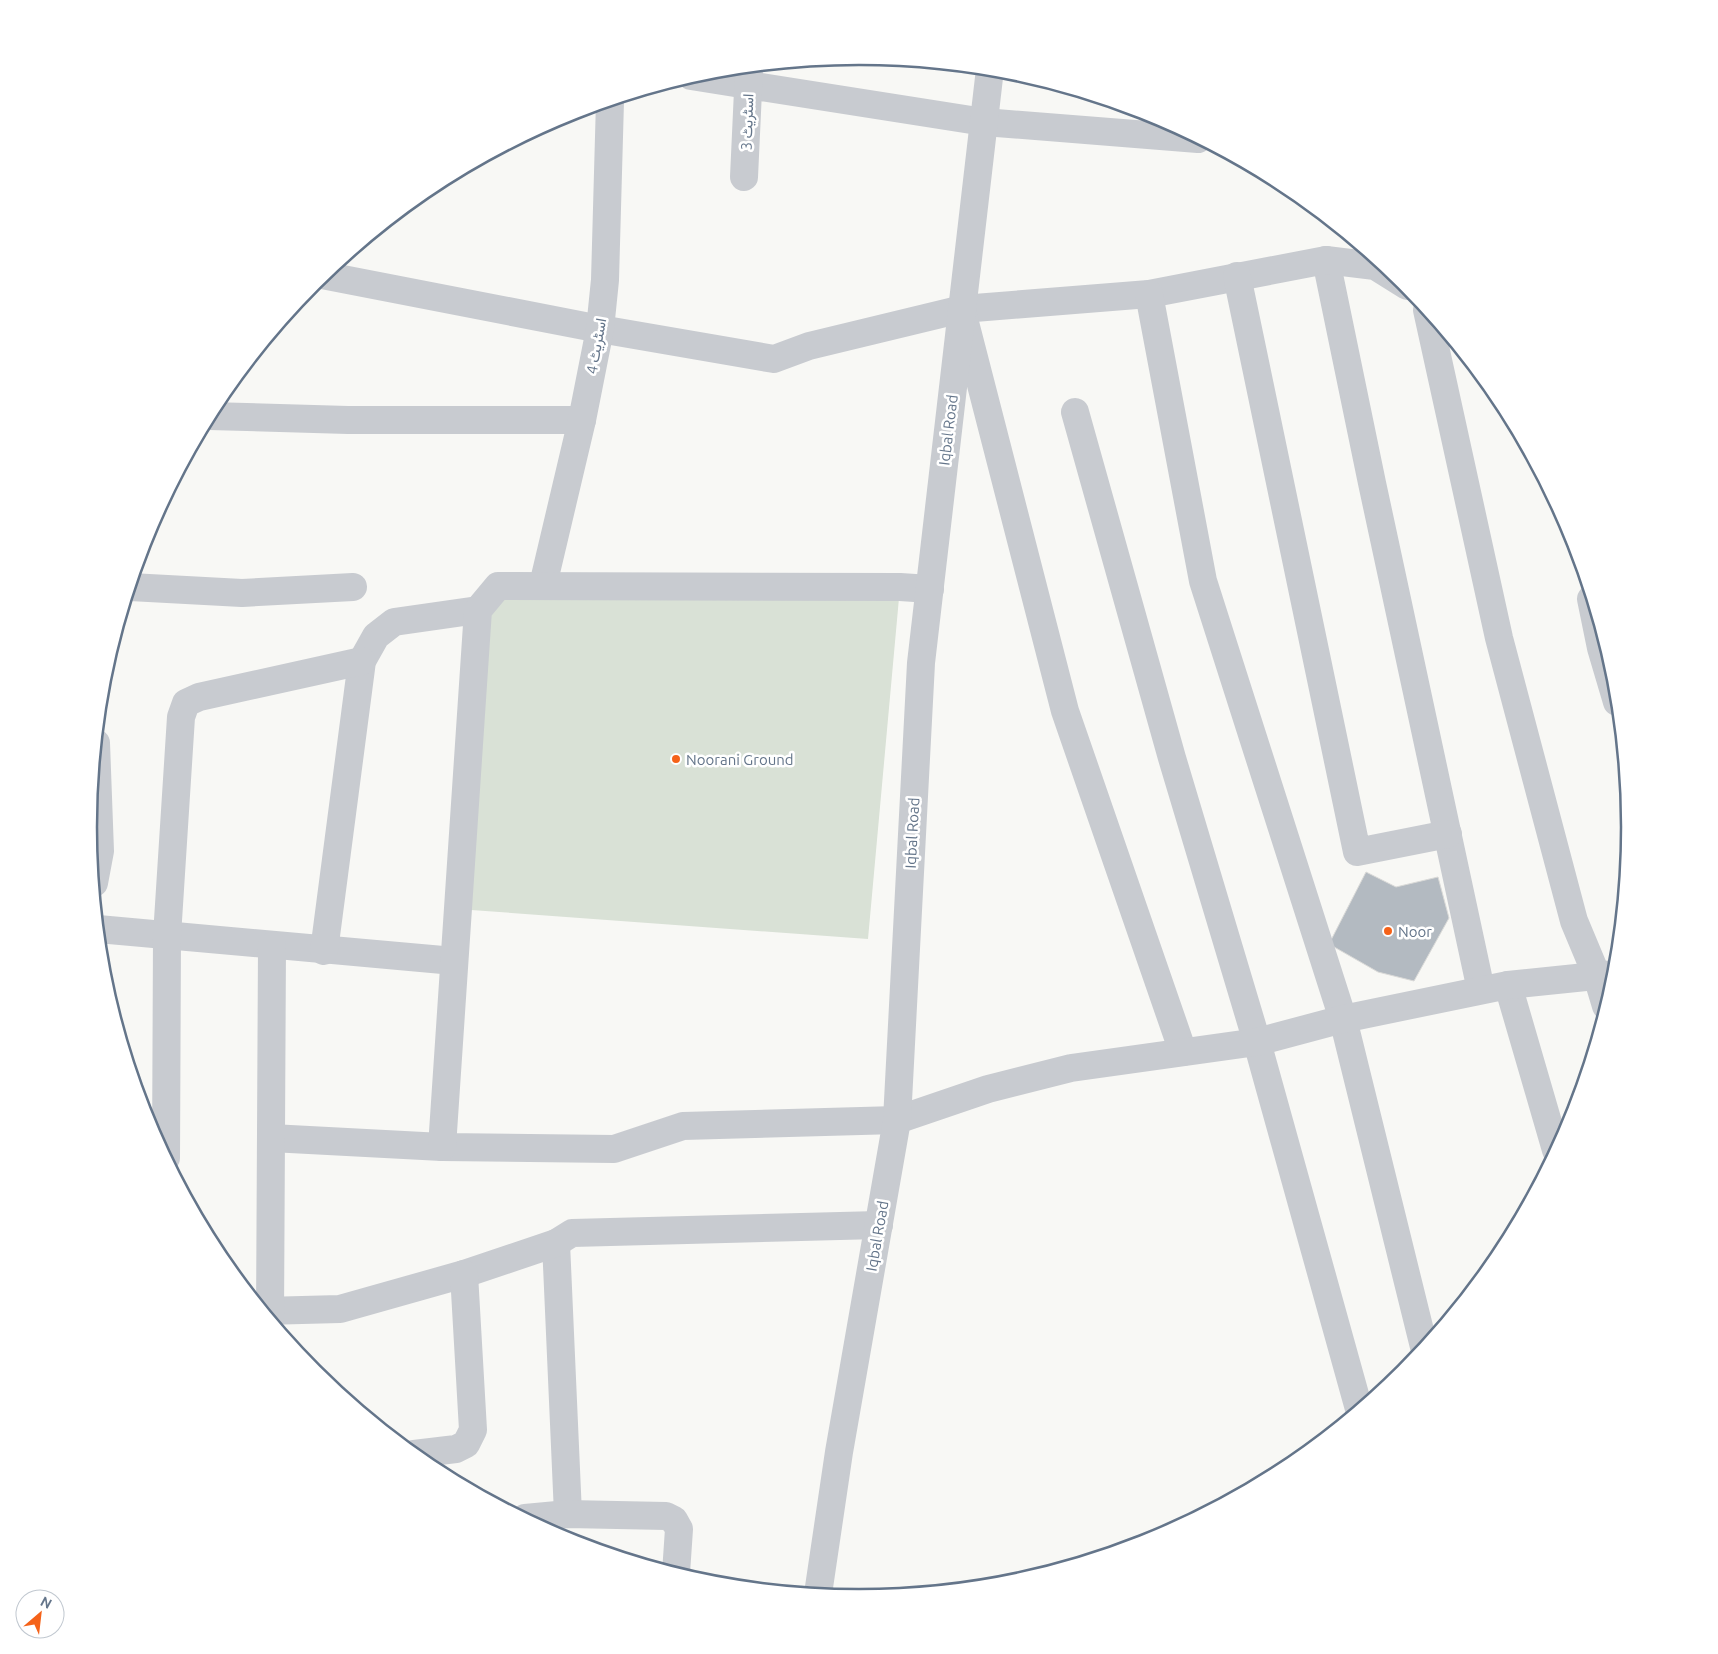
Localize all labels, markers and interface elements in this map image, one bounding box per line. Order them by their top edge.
street label: اسٹریٹ 3 [738,93,757,151]
street label: اسٹریٹ 4 [583,317,610,376]
street label: Iqbal Road [935,394,961,466]
place label: Noorani Ground [686,751,794,768]
marker: Noorani Ground [670,753,682,765]
street label: Iqbal Road [902,797,922,869]
place label: Noor [1398,923,1432,940]
marker: Noor [1382,925,1394,937]
street label: Iqbal Road [862,1200,892,1272]
north arrow [15,1589,65,1639]
text: N [38,1593,54,1612]

